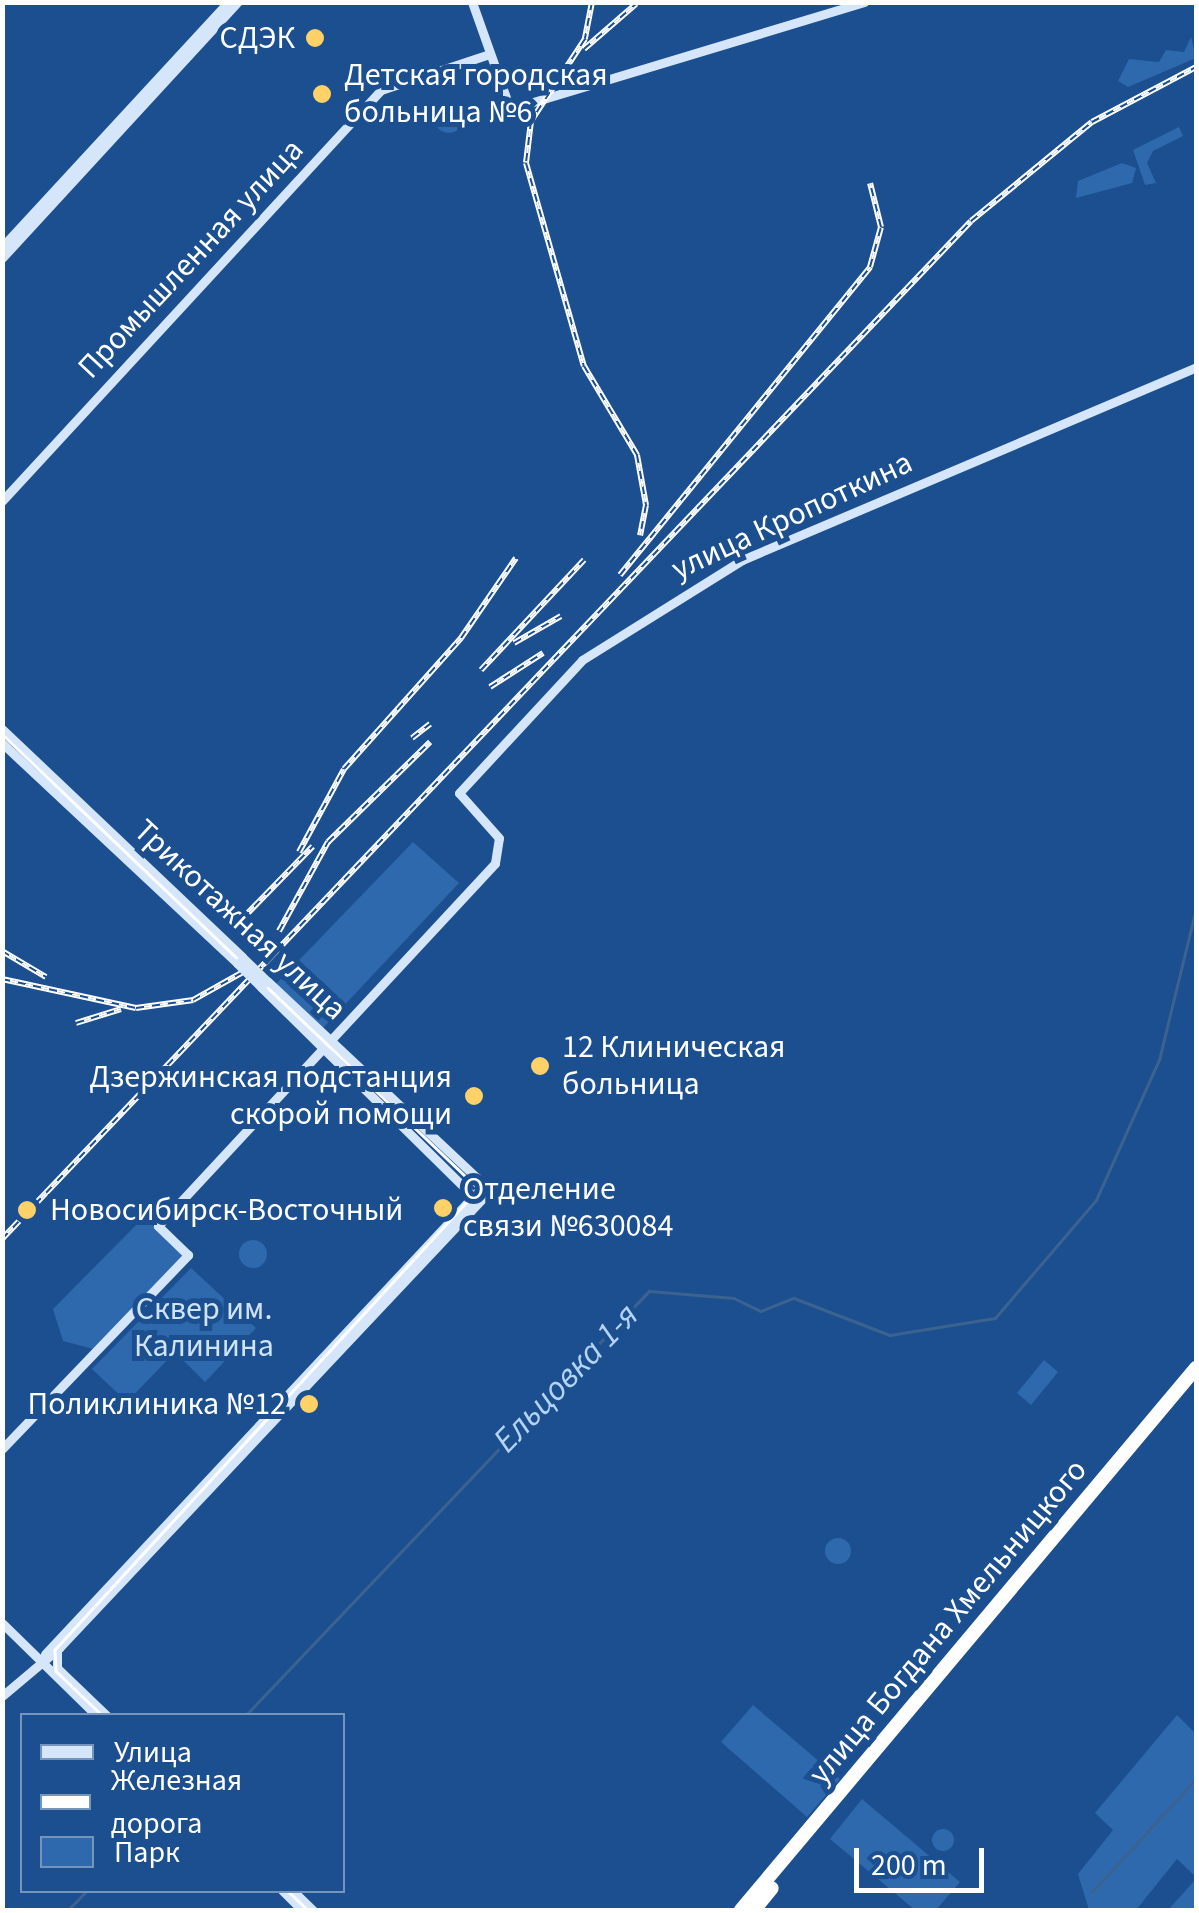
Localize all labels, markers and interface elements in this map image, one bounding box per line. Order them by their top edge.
place label: СДЭК [220,19,295,57]
marker: СДЭК [304,27,326,49]
place label: Детская городская больница №6 [344,57,608,132]
marker: Детская городская больница №6 [309,81,335,107]
street label: Промышленная улица [70,131,312,387]
street label: улица Кропоткина [666,443,918,589]
street label: Трикотажная улица [126,812,354,1028]
place label: 12 Клиническая больница [562,1029,785,1104]
marker: 12 Клиническая больница [527,1053,553,1079]
place label: Дзержинская подстанция скорой помощи [89,1059,452,1134]
marker: Дзержинская подстанция скорой помощи [461,1083,487,1109]
place label: Отделение связи №630084 [463,1171,673,1246]
place label: Новосибирск-Восточный [50,1191,403,1229]
marker: Новосибирск-Восточный [14,1197,40,1223]
marker: Отделение связи №630084 [432,1197,454,1219]
park label: Сквер им. Калинина [134,1291,274,1366]
water label: Ельцовка 1-я [485,1295,647,1461]
place label: Поликлиника №12 [28,1385,286,1423]
marker: Поликлиника №12 [296,1391,322,1417]
street label: улица Богдана Хмельницкого [801,1452,1095,1792]
legend [20,1713,345,1893]
text: Улица [114,1731,192,1774]
text: Железная дорога [111,1759,242,1845]
scale bar [859,1828,989,1890]
text: Парк [114,1831,180,1874]
text: 200 m [871,1844,947,1887]

